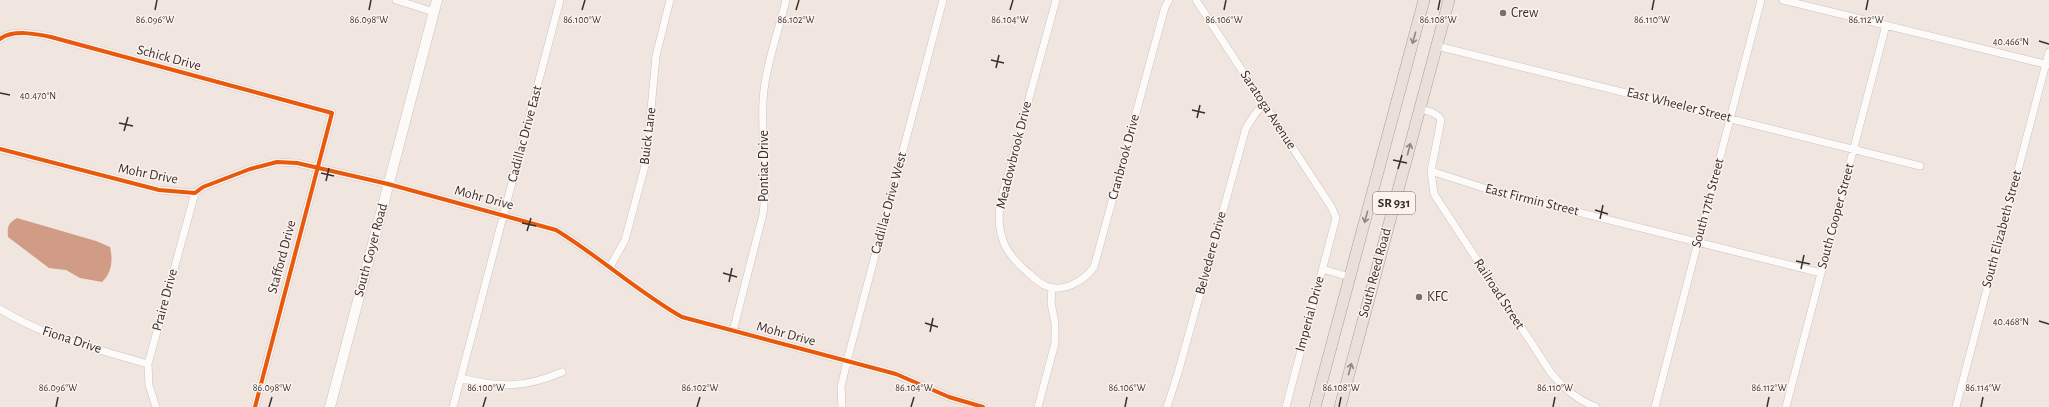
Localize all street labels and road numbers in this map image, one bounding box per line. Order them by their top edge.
street label: Schick Drive [136,43,202,73]
street label: Saratoga Avenue [1237,68,1299,152]
street label: Cadillac Drive East [505,84,545,184]
street label: East Wheeler Street [1625,85,1733,125]
street label: Meadowbrook Drive [994,100,1034,210]
street label: Buick Lane [638,106,658,166]
street label: Cranbrook Drive [1106,113,1142,201]
street label: Pontiac Drive [757,130,771,202]
street label: Cadillac Drive West [869,150,909,255]
street label: South 17th Street [1689,156,1727,249]
street label: Mohr Drive [117,161,179,187]
street label: South Cooper Street [1815,161,1857,270]
street label: South Elizabeth Street [1980,168,2025,289]
street label: East Firmin Street [1484,182,1581,219]
street label: Mohr Drive [453,183,515,213]
road number: SR 931 [1373,192,1415,214]
street label: South Goyer Road [352,202,390,298]
street label: Belvedere Drive [1193,210,1229,296]
street label: Stafford Drive [265,219,299,295]
street label: South Reed Road [1356,227,1394,319]
street label: Railroad Street [1471,256,1527,332]
street label: Praire Drive [150,267,180,333]
street label: Imperial Drive [1293,275,1327,353]
street label: Mohr Drive [755,319,817,349]
street label: Fiona Drive [41,324,103,356]

